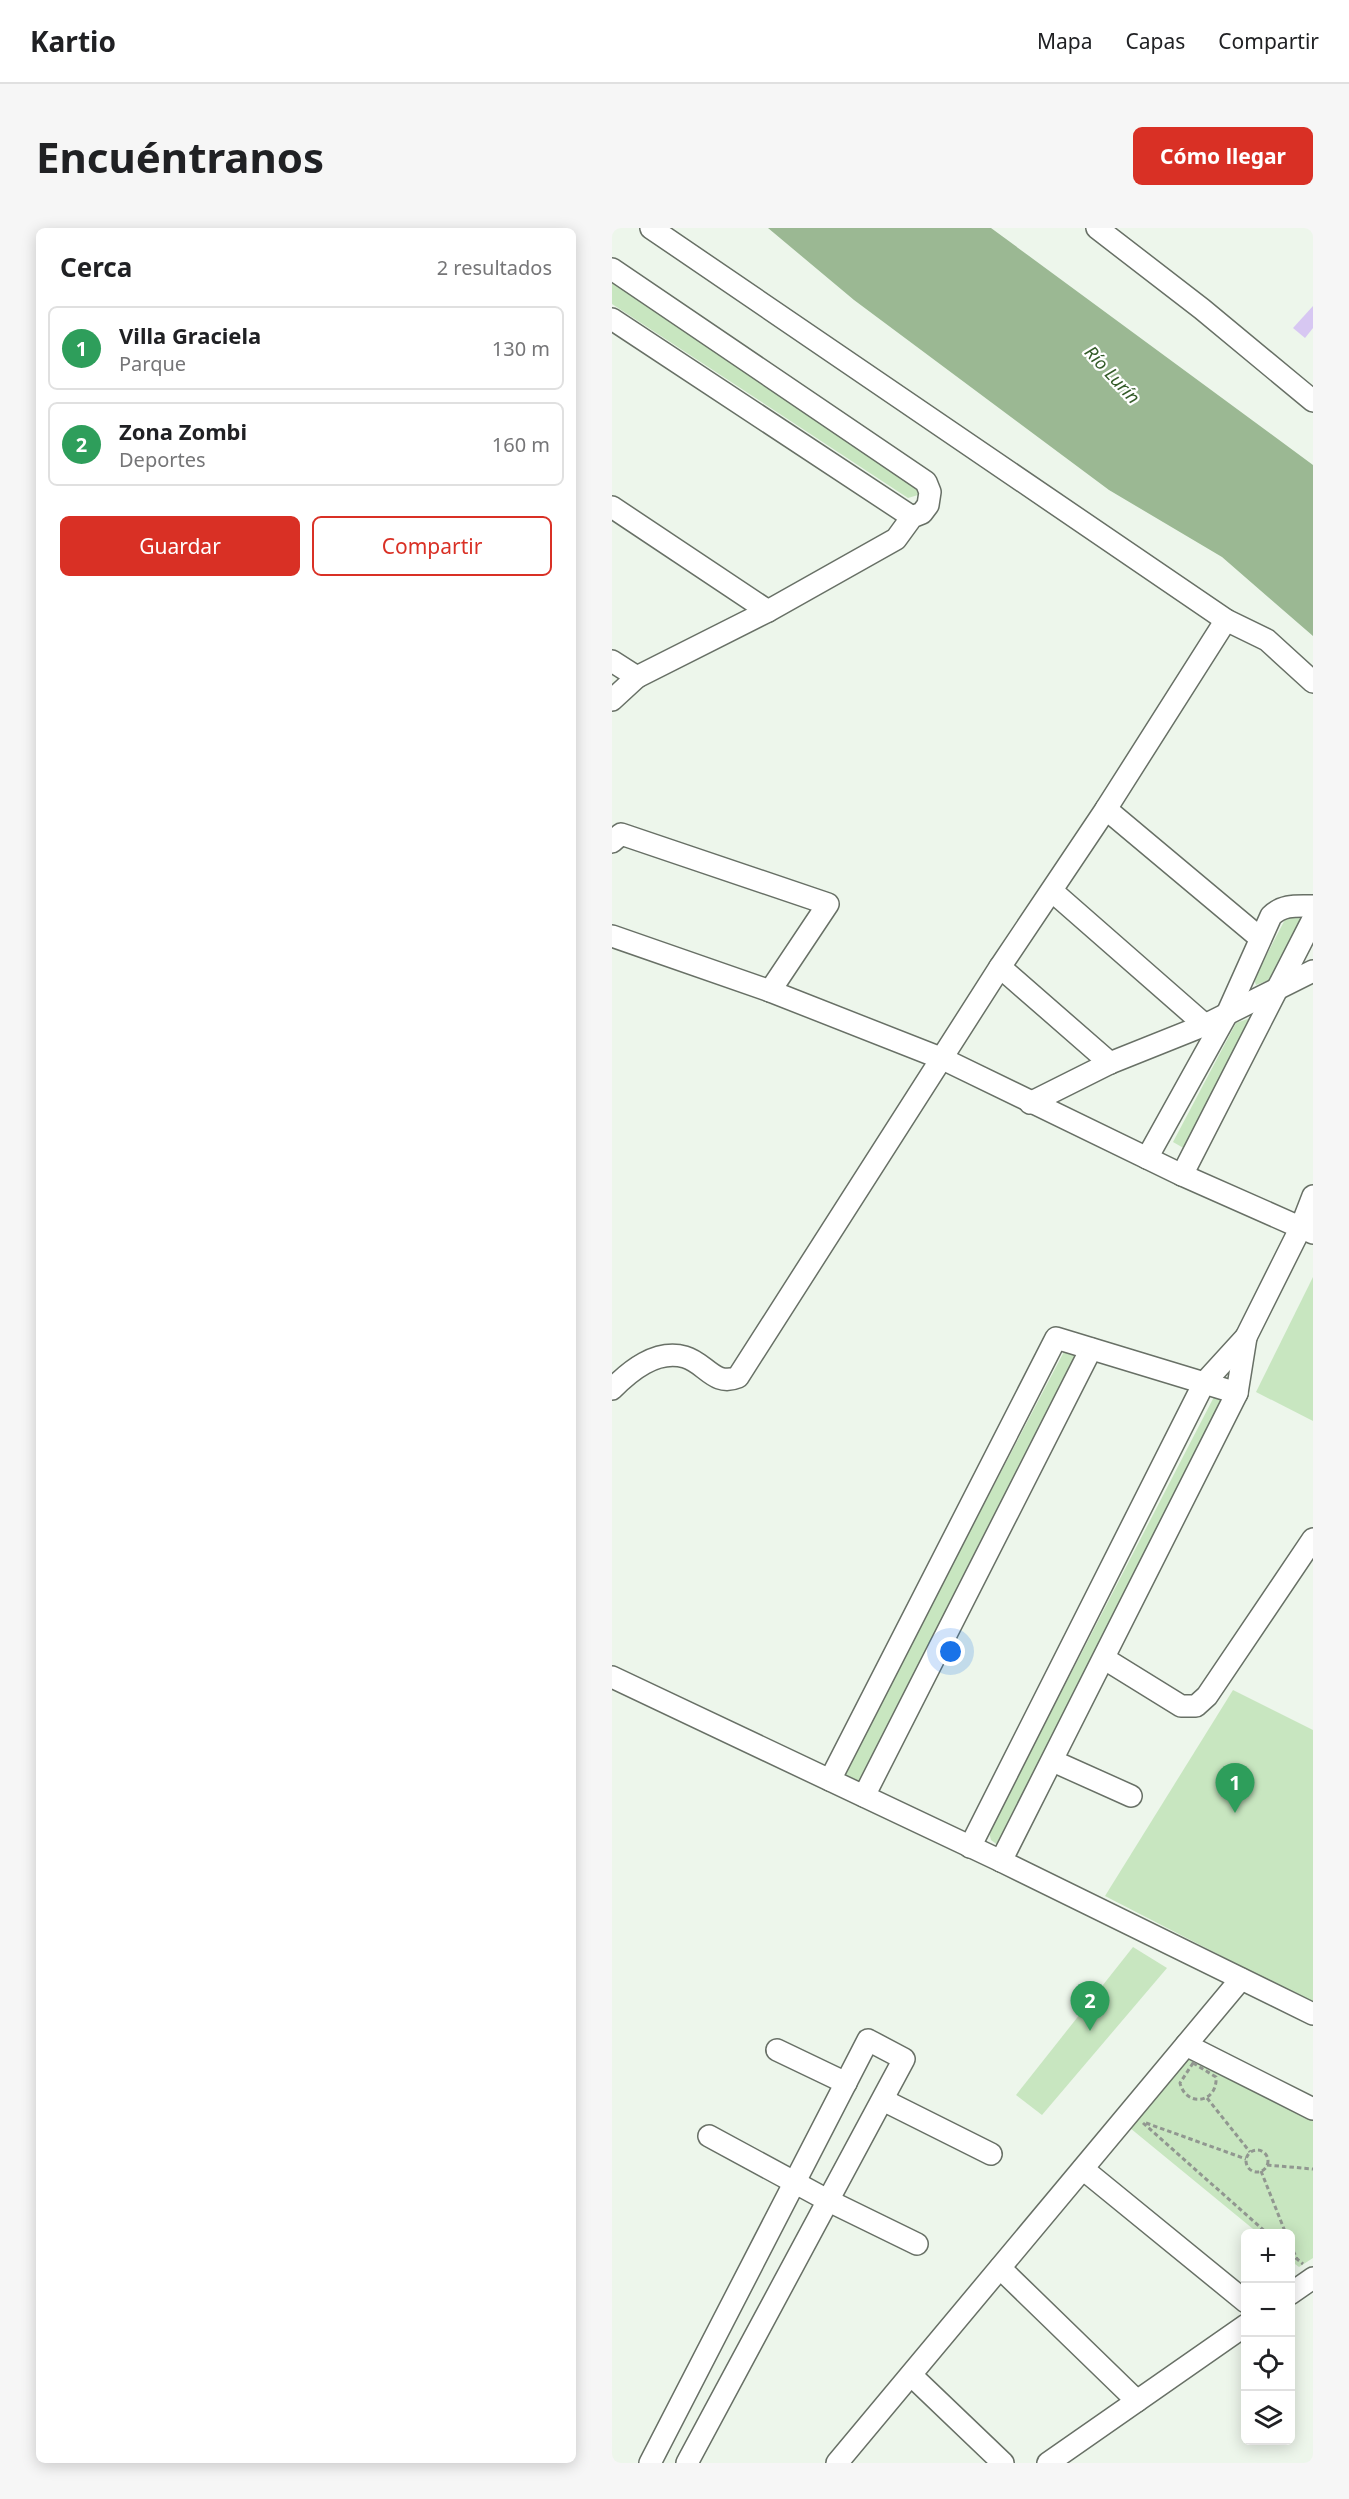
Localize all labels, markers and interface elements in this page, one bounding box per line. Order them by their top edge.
text: Kartio [30,22,116,60]
text: Mapa [1037,27,1093,55]
text: Capas [1126,27,1185,55]
text: Compartir [1218,27,1319,55]
button: Cómo llegar [1133,127,1313,185]
text: Encuéntranos [36,128,324,185]
text: Cerca [60,249,132,285]
text: 2 resultados [437,254,552,281]
text: Villa Graciela [119,320,261,350]
text: 1 [76,335,87,362]
text: 130 m [492,335,550,362]
water label: Río Lurín [1080,340,1146,408]
text: Parque [119,350,186,377]
text: Zona Zombi [119,416,247,446]
text: 2 [76,431,87,458]
text: 160 m [492,431,550,458]
text: Deportes [119,446,206,473]
button: Guardar [60,516,300,576]
button: Compartir [312,516,552,576]
your location [936,1637,965,1666]
pin: 1 [1216,1764,1254,1813]
pin: 2 [1070,1982,1110,2031]
map controls [1241,2229,1295,2445]
button: + [1241,2229,1295,2283]
button: − [1241,2283,1295,2337]
button: locate [1241,2337,1295,2391]
button: layers [1241,2391,1295,2445]

